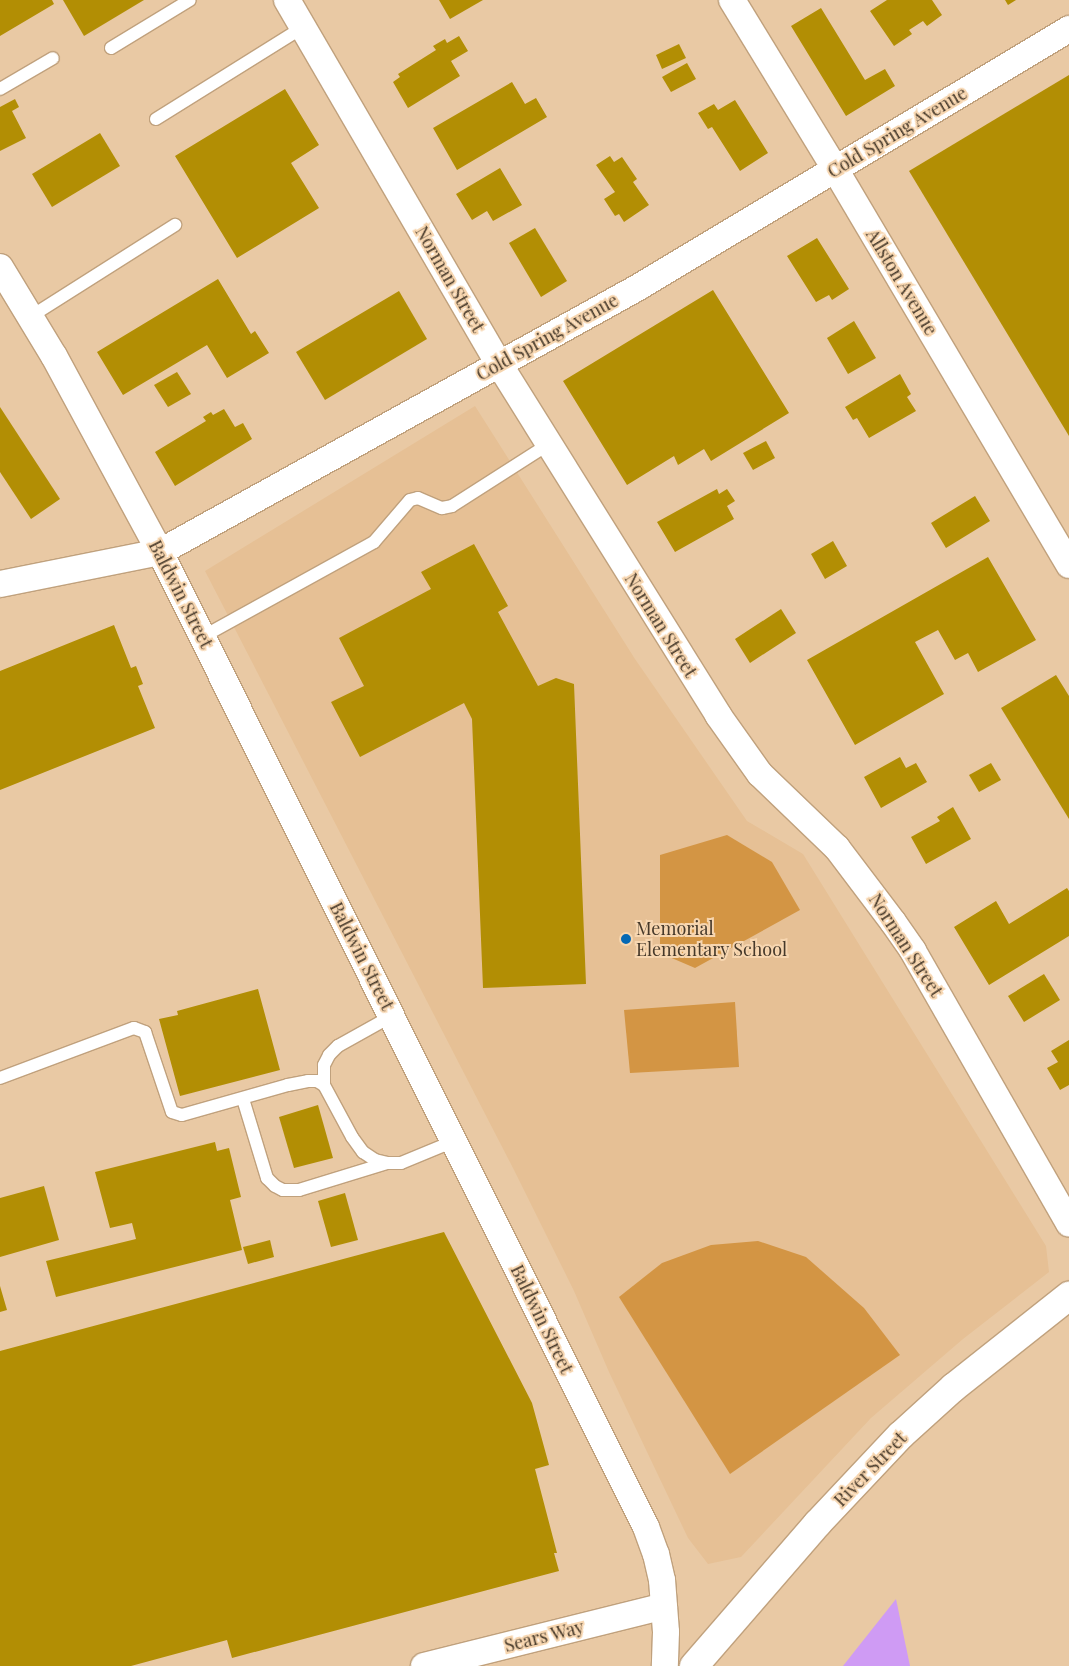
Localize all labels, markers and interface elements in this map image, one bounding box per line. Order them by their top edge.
street label: Cold Spring Avenue [823,82,971,182]
street label: Norman Street [411,222,489,336]
street label: Allston Avenue [862,225,942,339]
street label: Cold Spring Avenue [472,289,622,385]
street label: Baldwin Street [145,536,217,652]
street label: Norman Street [620,569,702,681]
street label: Norman Street [865,889,947,1001]
street label: Baldwin Street [326,898,398,1014]
place label: Memorial Elementary School [636,918,788,961]
marker: Memorial Elementary School [620,933,632,945]
street label: Baldwin Street [506,1261,578,1377]
street label: River Street [829,1427,911,1511]
street label: Sears Way [502,1616,586,1656]

